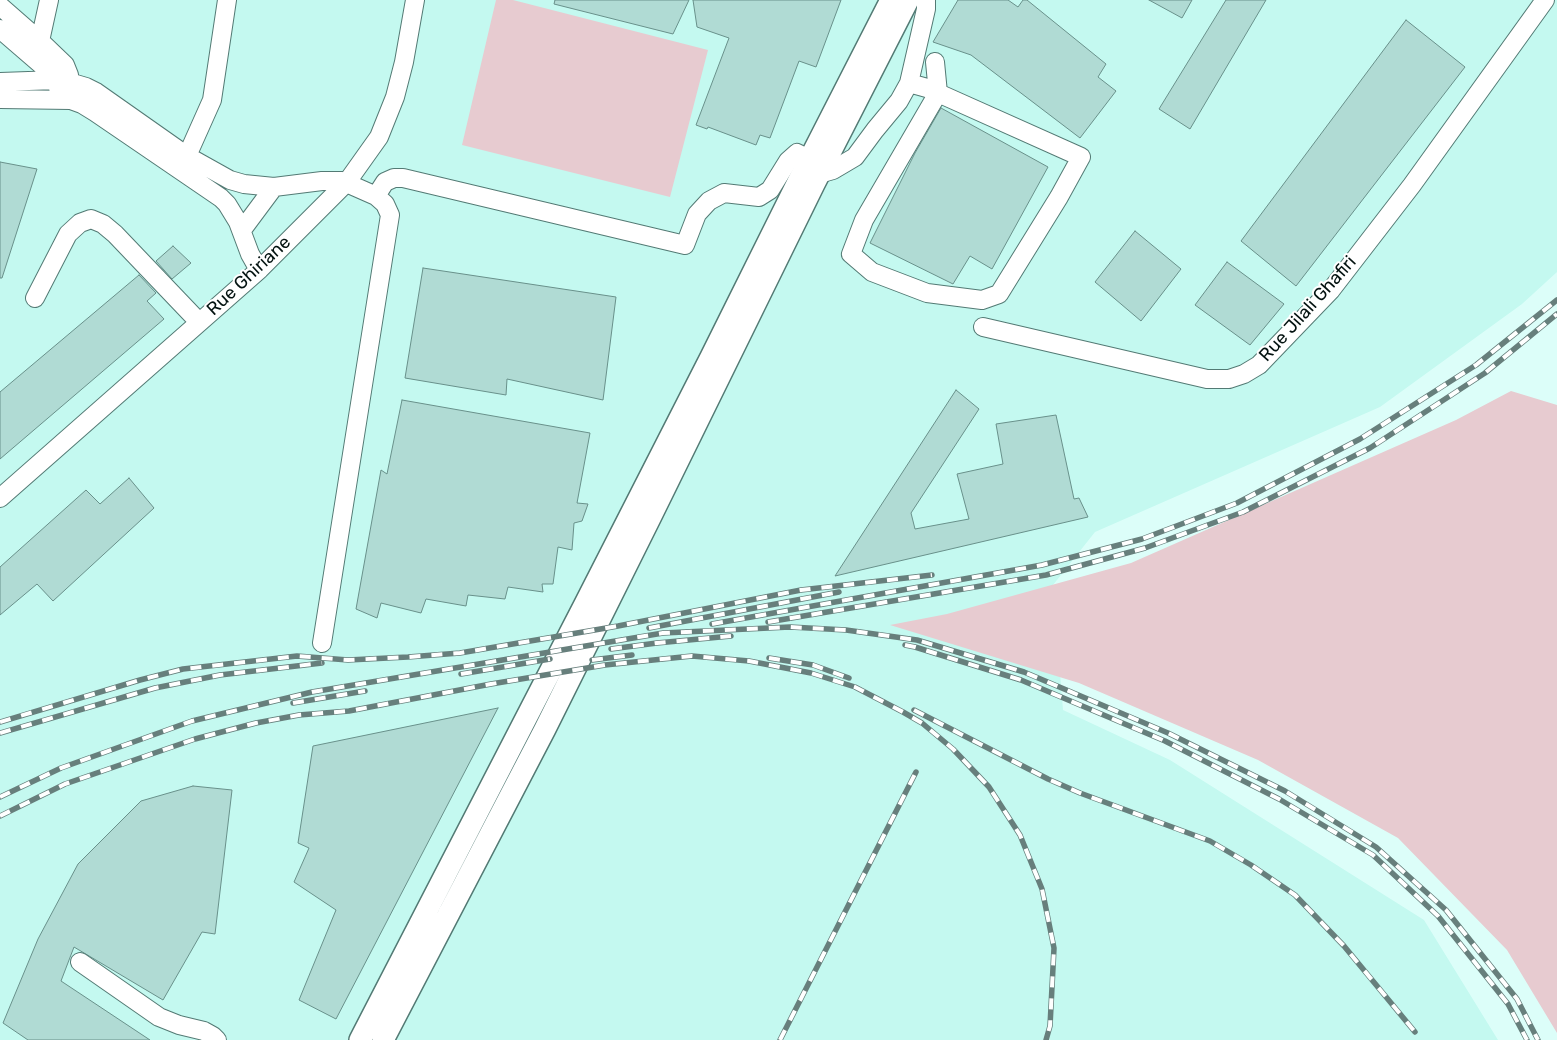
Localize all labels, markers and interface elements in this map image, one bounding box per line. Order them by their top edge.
street label: Rue Ghiriane [203,232,295,320]
street label: Rue Jilali Ghafiri [1255,252,1361,366]

